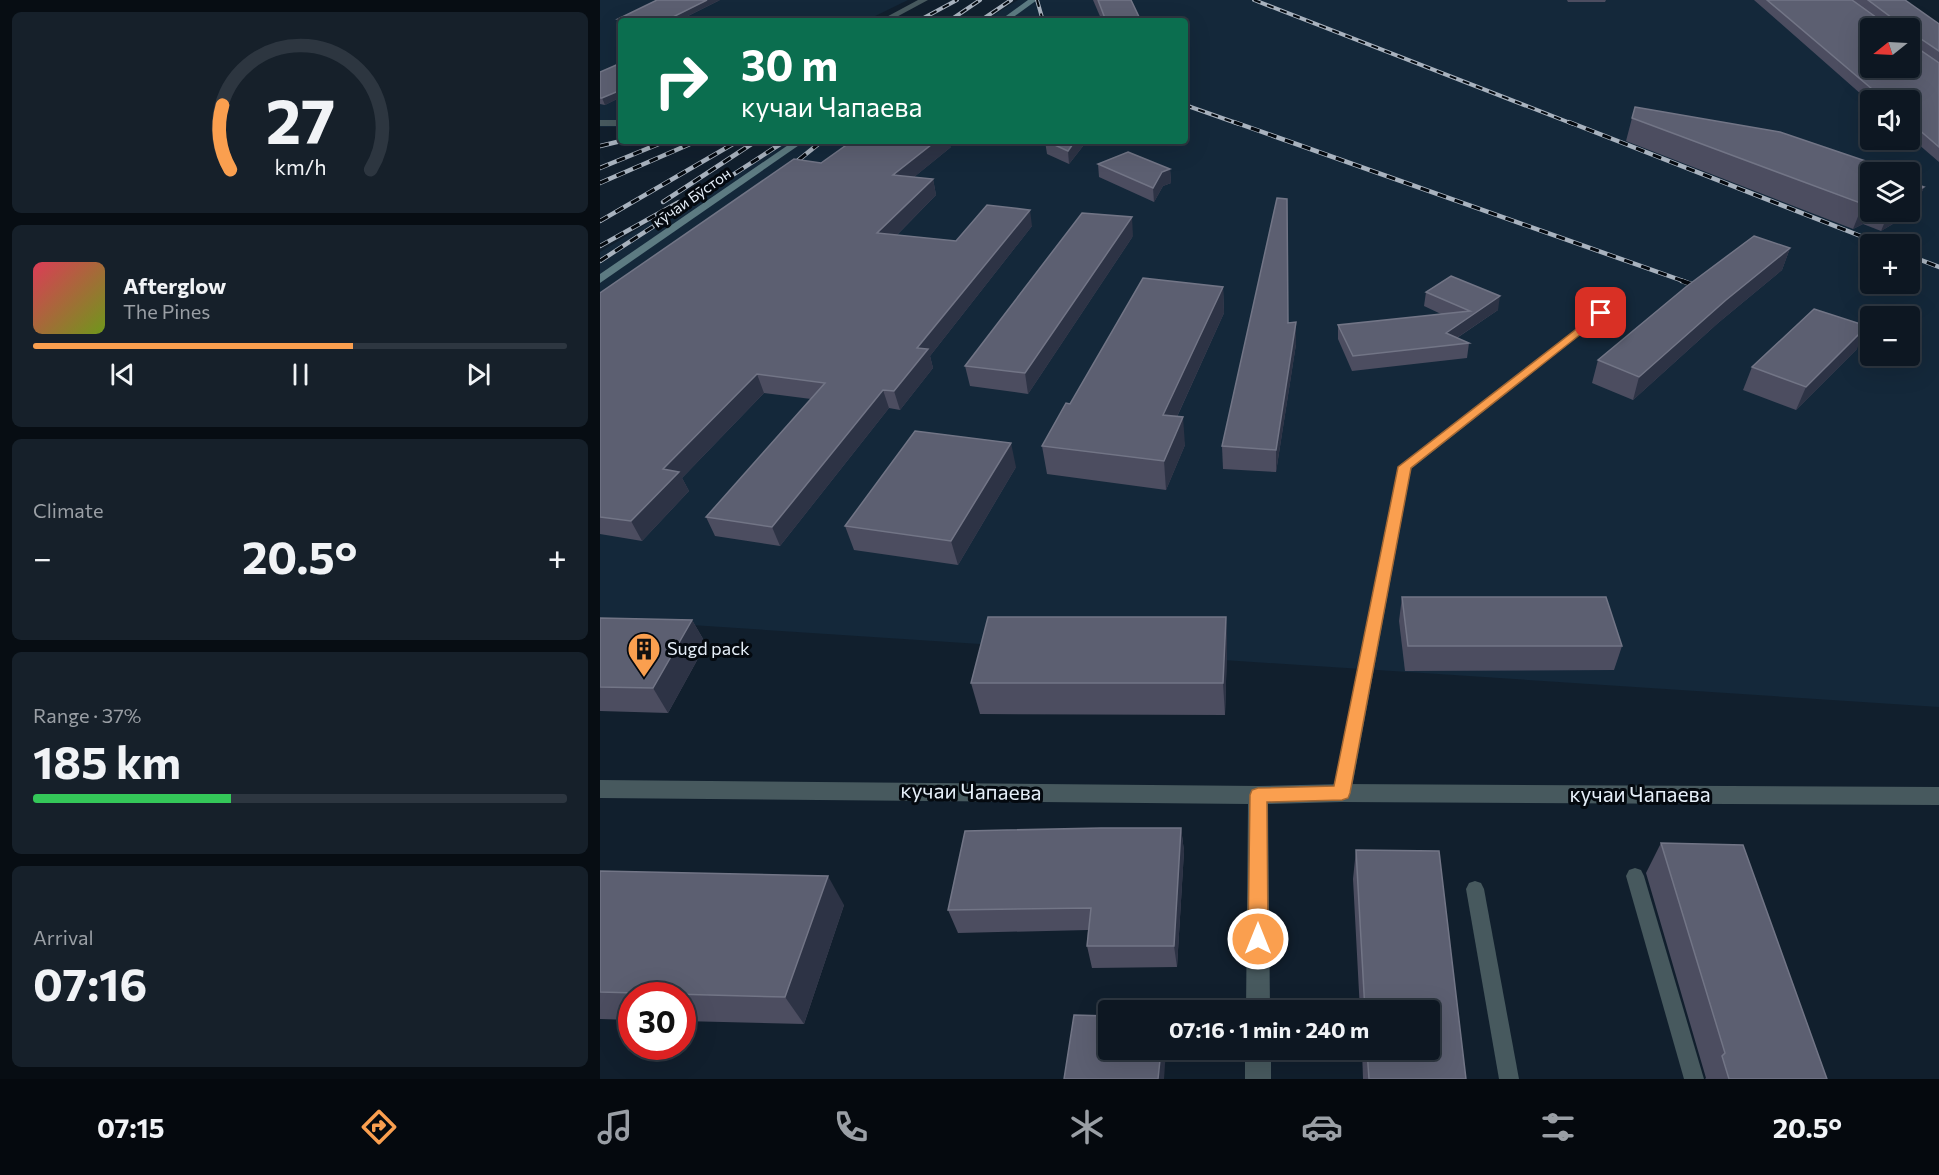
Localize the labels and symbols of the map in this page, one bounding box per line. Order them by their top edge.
north arrow [1860,18,1920,78]
street label: кӯчаи Бӯстон [649,164,734,231]
pin [1575,287,1626,338]
building icon: Sugd pack [626,631,662,678]
place label: Sugd pack [667,637,750,659]
street label: кучаи Чапаева [900,777,1042,804]
street label: кучаи Чапаева [1569,781,1711,806]
position arrow [1226,907,1290,971]
speed limit sign: 30 [618,982,696,1060]

